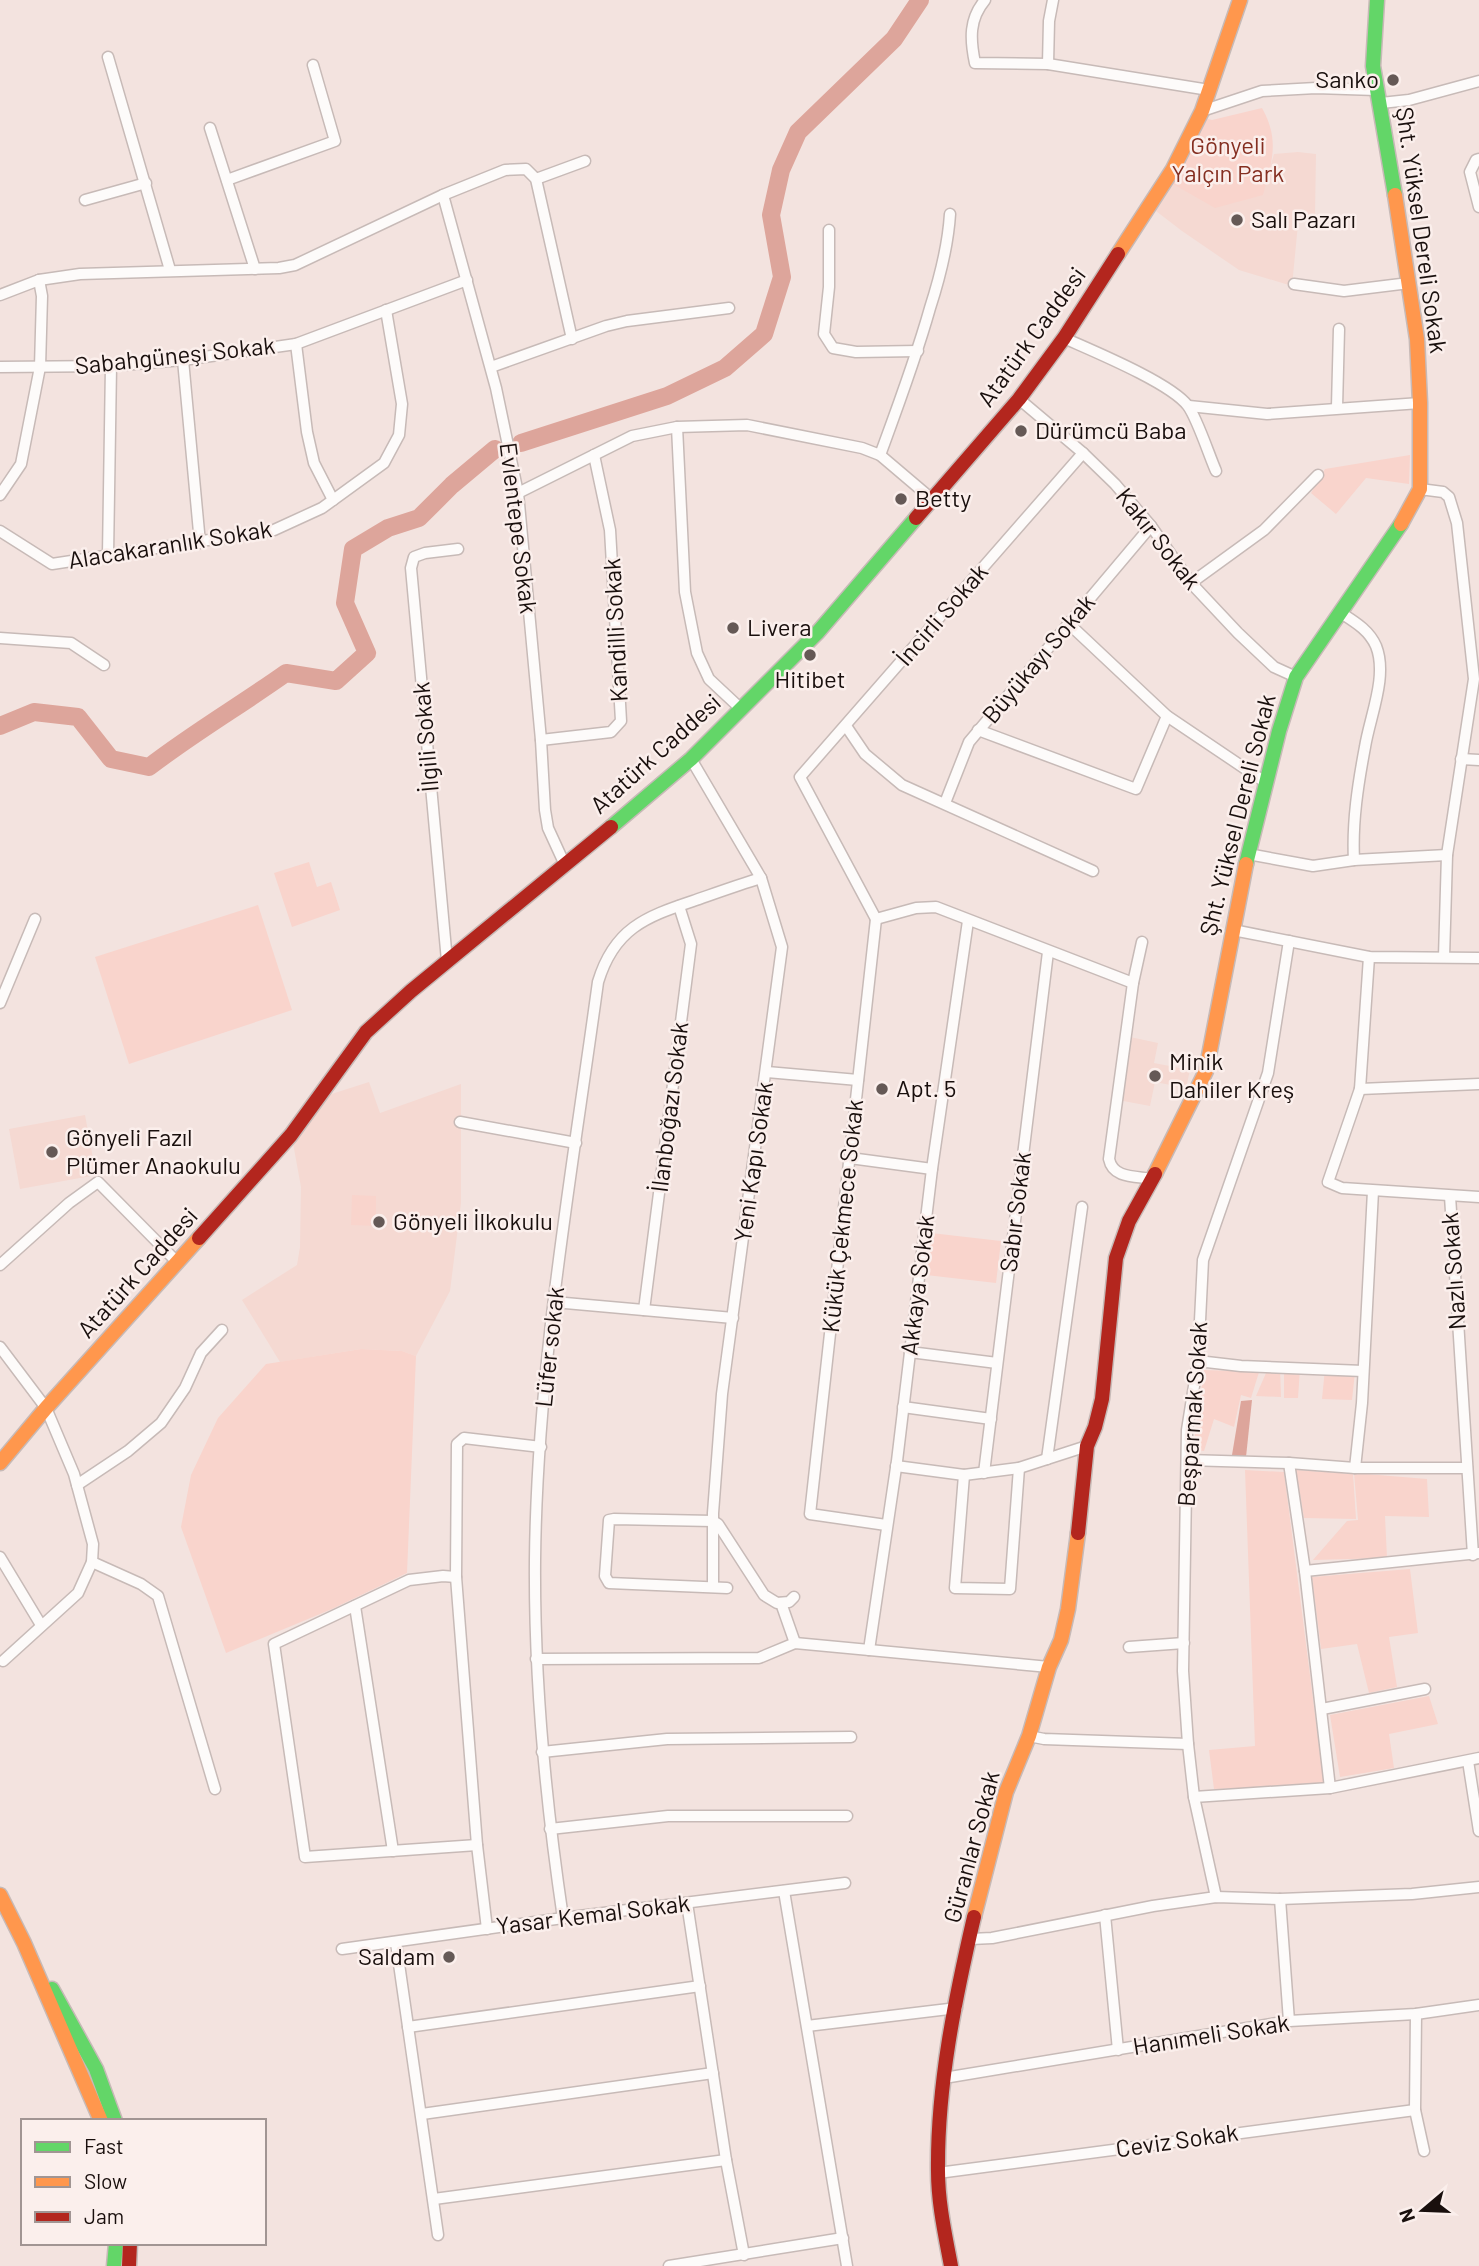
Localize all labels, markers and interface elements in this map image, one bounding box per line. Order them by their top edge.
place label: Sanko [1315,64,1379,93]
marker: Sanko [1385,72,1401,88]
street label: Şht. Yüksel Dereli Sokak [1391,105,1454,355]
park label: Gönyeli Yalçın Park [1172,130,1284,187]
place label: Salı Pazarı [1251,204,1356,233]
marker: Salı Pazarı [1229,212,1245,228]
street label: Atatürk Caddesi [970,261,1091,412]
street label: Sabahgüneşi Sokak [73,330,277,379]
place label: Dürümcü Baba [1035,415,1187,444]
marker: Dürümcü Baba [1013,423,1029,439]
street label: Evlentepe Sokak [495,441,544,615]
street label: Kakır Sokak [1111,482,1208,595]
place label: Betty [915,483,971,512]
marker: Betty [893,491,909,507]
street label: Alacakaranlık Sokak [66,513,274,574]
street label: Kandilli Sokak [596,557,633,703]
street label: İncirli Sokak [889,557,993,671]
street label: Büyükayı Sokak [975,588,1100,729]
place label: Livera [747,612,812,641]
marker: Livera [725,620,741,636]
marker: Hitibet [802,647,818,663]
place label: Hitibet [775,664,845,693]
street label: İlgili Sokak [405,681,444,793]
street label: Atatürk Caddesi [584,687,726,819]
street label: Şht. Yüksel Dereli Sokak [1192,691,1281,939]
street label: İlanboğazı Sokak [644,1020,693,1194]
place label: Minik Dahiler Kreş [1169,1046,1294,1103]
marker: Minik Dahiler Kreş [1147,1068,1163,1084]
place label: Apt. 5 [896,1073,956,1102]
street label: Yeni Kapı Sokak [727,1080,778,1244]
marker: Apt. 5 [874,1081,890,1097]
street label: Kükük Çekmece Sokak [815,1098,868,1334]
place label: Gönyeli Fazıl Plümer Anaokulu [66,1122,241,1179]
marker: Gönyeli Fazıl Plümer Anaokulu [44,1144,60,1160]
street label: Sabır Sokak [993,1150,1036,1274]
street label: Atatürk Caddesi [71,1201,203,1343]
place label: Gönyeli İlkokulu [393,1206,553,1235]
street label: Nazlı Sokak [1434,1211,1471,1331]
street label: Akkaya Sokak [893,1213,940,1357]
marker: Gönyeli İlkokulu [371,1214,387,1230]
street label: Lüfer sokak [528,1285,569,1409]
street label: Beşparmak Sokak [1171,1320,1212,1507]
street label: Güranlar Sokak [936,1767,1005,1926]
street label: Yasar Kemal Sokak [494,1887,691,1940]
place label: Saldam [358,1941,435,1970]
marker: Saldam [441,1949,457,1965]
street label: Hanımeli Sokak [1130,2007,1291,2060]
street label: Ceviz Sokak [1114,2117,1240,2162]
legend [21,2119,266,2245]
text: Fast [84,2133,124,2158]
text: Slow [84,2168,127,2193]
north arrow [1388,2175,1458,2245]
text: Jam [84,2203,124,2228]
text: N [1394,2206,1419,2225]

